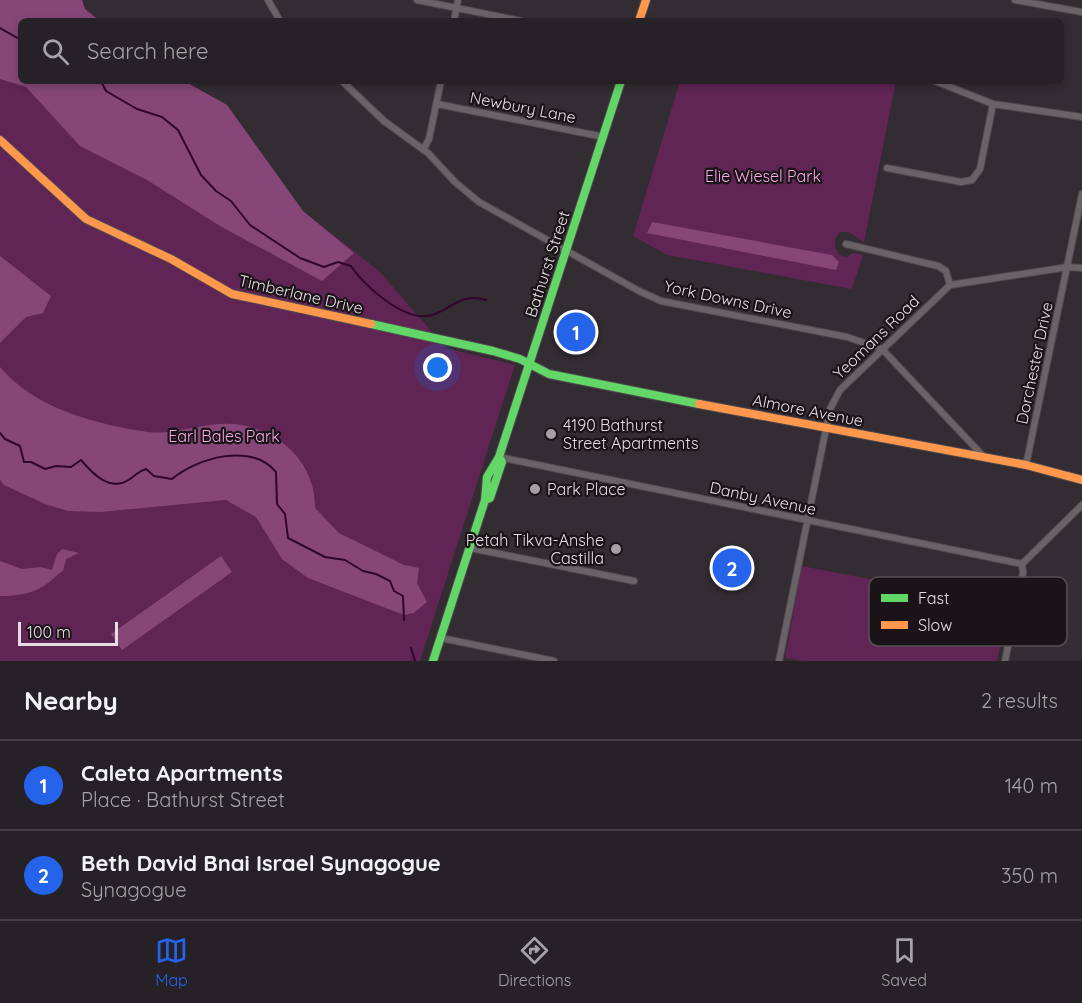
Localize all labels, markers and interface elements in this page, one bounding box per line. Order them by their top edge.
search box [18,18,1064,84]
icon: search [39,35,72,68]
text: Search here [87,37,208,65]
street label: Newbury Lane [468,87,578,127]
park label: Elie Wiesel Park [705,166,821,186]
street label: Bathurst Street [520,208,574,320]
street label: Timberlane Drive [237,270,365,318]
street label: York Downs Drive [662,276,794,322]
street label: Yeomans Road [829,291,923,383]
street label: Dorchester Drive [1011,300,1057,426]
pin: 1 [556,310,596,354]
your location [423,353,452,382]
street label: Almore Avenue [751,389,865,431]
place label: 4190 Bathurst Street Apartments [563,415,699,453]
park label: Earl Bales Park [168,426,280,446]
marker: 4190 Bathurst Street Apartments [544,427,558,441]
street label: Danby Avenue [708,477,818,519]
place label: Park Place [547,479,625,499]
marker: Park Place [528,482,542,496]
place label: Petah Tikva-Anshe Castilla [466,530,604,568]
marker: Petah Tikva-Anshe Castilla [609,542,623,556]
pin: 2 [712,546,752,590]
legend [869,577,1067,646]
text: Fast [918,588,949,608]
text: Slow [918,615,952,635]
scale bar [18,619,118,646]
text: 100 m [27,622,71,642]
text: Nearby [24,684,118,717]
text: 2 results [981,688,1058,713]
text: Caleta Apartments [81,759,283,787]
text: 1 [40,773,47,798]
text: 140 m [1005,773,1058,798]
text: Place · Bathurst Street [81,787,285,812]
text: Beth David Bnai Israel Synagogue [81,849,441,877]
text: 2 [38,863,49,888]
text: 350 m [1001,863,1058,888]
text: Synagogue [81,877,186,902]
tab: Map [155,934,188,990]
tab: Directions [498,934,571,990]
tab: Saved [881,934,927,990]

